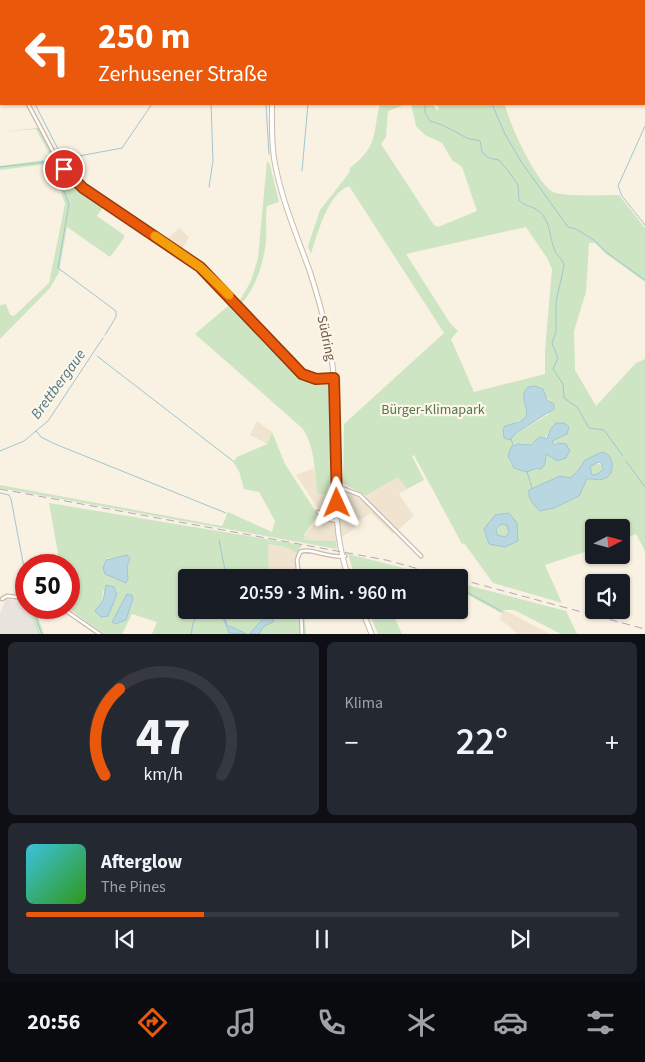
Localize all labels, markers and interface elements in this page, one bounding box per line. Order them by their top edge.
text: 250 m [98,12,190,62]
icon: left [15,20,80,85]
text: Zerhusener Straße [98,58,267,90]
pin [43,148,85,190]
icon: arrive [50,155,78,183]
street label: Südring [311,314,341,363]
water label: Brettbergaue [26,345,91,423]
park label: Bürger-Klimapark [381,400,485,420]
position arrow [310,476,362,528]
north arrow [585,519,630,564]
map controls [585,519,630,619]
speed limit sign: 50 [15,554,80,619]
button: sound [585,574,630,619]
text: 20:59 · 3 Min. · 960 m [239,580,407,607]
text: Klima [345,692,383,714]
text: 47 [136,701,191,775]
text: 22° [456,715,508,769]
text: − [345,723,358,763]
text: + [605,723,619,763]
text: km/h [143,762,183,787]
text: Afterglow [101,849,182,876]
text: The Pines [101,876,166,898]
icon: previous [111,925,139,953]
icon: pause [308,925,336,953]
icon: next [506,925,534,953]
icon: directions [135,1005,170,1040]
icon: music [224,1005,259,1040]
icon: phone [314,1005,349,1040]
icon: climate [404,1005,439,1040]
icon: car [493,1005,528,1040]
icon: filters [583,1005,618,1040]
text: 20:56 [27,1006,80,1038]

